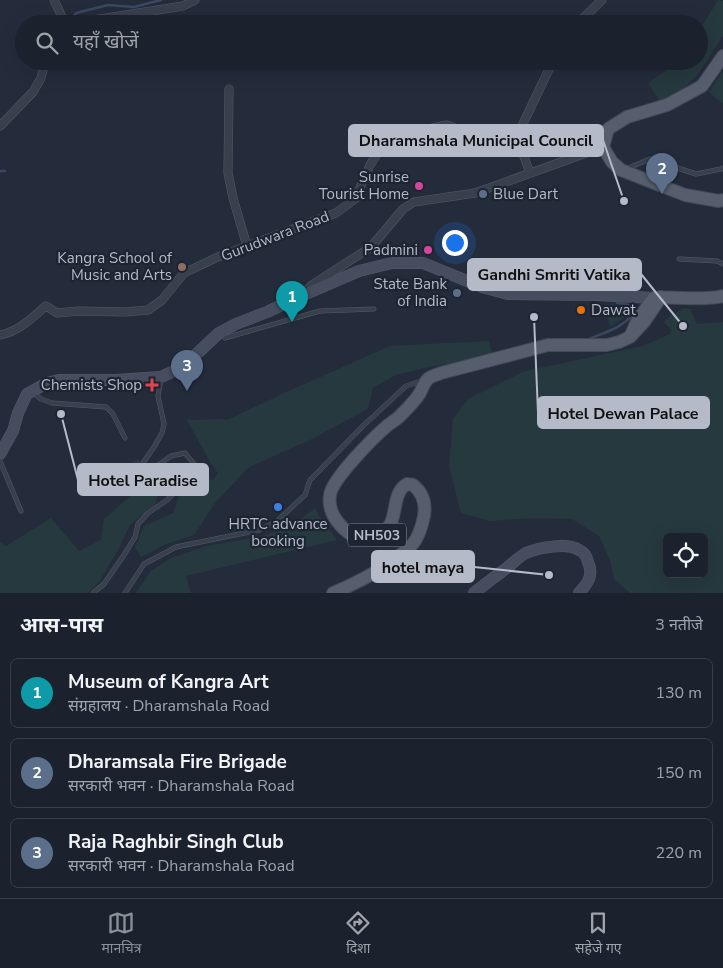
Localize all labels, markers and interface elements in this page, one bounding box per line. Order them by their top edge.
search box [15,15,708,70]
icon: search [33,29,61,57]
text: यहाँ खोजें [73,29,138,55]
callout: Dharamshala Municipal Council [349,125,603,156]
text: Dharamshala Municipal Council [359,130,593,152]
pin: 2 [646,153,678,194]
place label: Sunrise Tourist Home [319,167,409,204]
marker: Sunrise Tourist Home [413,180,425,192]
place label: Blue Dart [493,184,559,204]
marker: Blue Dart [477,188,489,200]
street label: Gurudwara Road [218,206,332,266]
your location [442,230,468,256]
place label: Padmini [364,240,418,260]
marker: Padmini [422,244,434,256]
place label: Kangra School of Music and Arts [57,248,173,285]
callout: Gandhi Smriti Vatika [468,259,641,290]
marker: Kangra School of Music and Arts [176,261,188,273]
text: Gandhi Smriti Vatika [478,264,630,286]
place label: State Bank of India [373,274,447,311]
pin: 1 [276,281,308,322]
marker: State Bank of India [451,287,463,299]
place label: Dawat [591,300,636,320]
marker: Dawat [575,304,587,316]
pin: 3 [171,350,203,391]
place label: Chemists Shop [41,375,142,395]
marker: Chemists Shop [146,379,158,391]
callout: Hotel Dewan Palace [538,397,709,428]
text: Hotel Dewan Palace [547,403,699,425]
callout: Hotel Paradise [78,464,208,495]
text: Hotel Paradise [88,470,198,492]
marker: HRTC advance booking [272,501,284,513]
place label: HRTC advance booking [229,514,328,551]
road number: NH503 [348,524,406,546]
map controls [663,533,708,578]
button: locate [663,533,708,578]
callout: hotel maya [372,551,474,582]
text: hotel maya [382,557,464,579]
text: आस-पास [20,611,103,639]
text: 3 नतीजे [655,614,703,636]
text: Museum of Kangra Art [68,669,269,695]
text: 1 [32,682,42,704]
text: 130 m [655,682,702,704]
text: संग्रहालय · Dharamshala Road [68,695,270,717]
text: Dharamsala Fire Brigade [68,749,287,775]
text: 2 [32,762,42,784]
text: 150 m [655,762,702,784]
text: सरकारी भवन · Dharamshala Road [68,775,295,797]
text: Raja Raghbir Singh Club [68,829,284,855]
text: 3 [32,842,42,864]
text: 220 m [655,842,702,864]
text: सरकारी भवन · Dharamshala Road [68,855,295,877]
tab: मानचित्र [101,909,141,959]
tab: दिशा [344,909,372,959]
tab: सहेजे गए [575,909,622,959]

